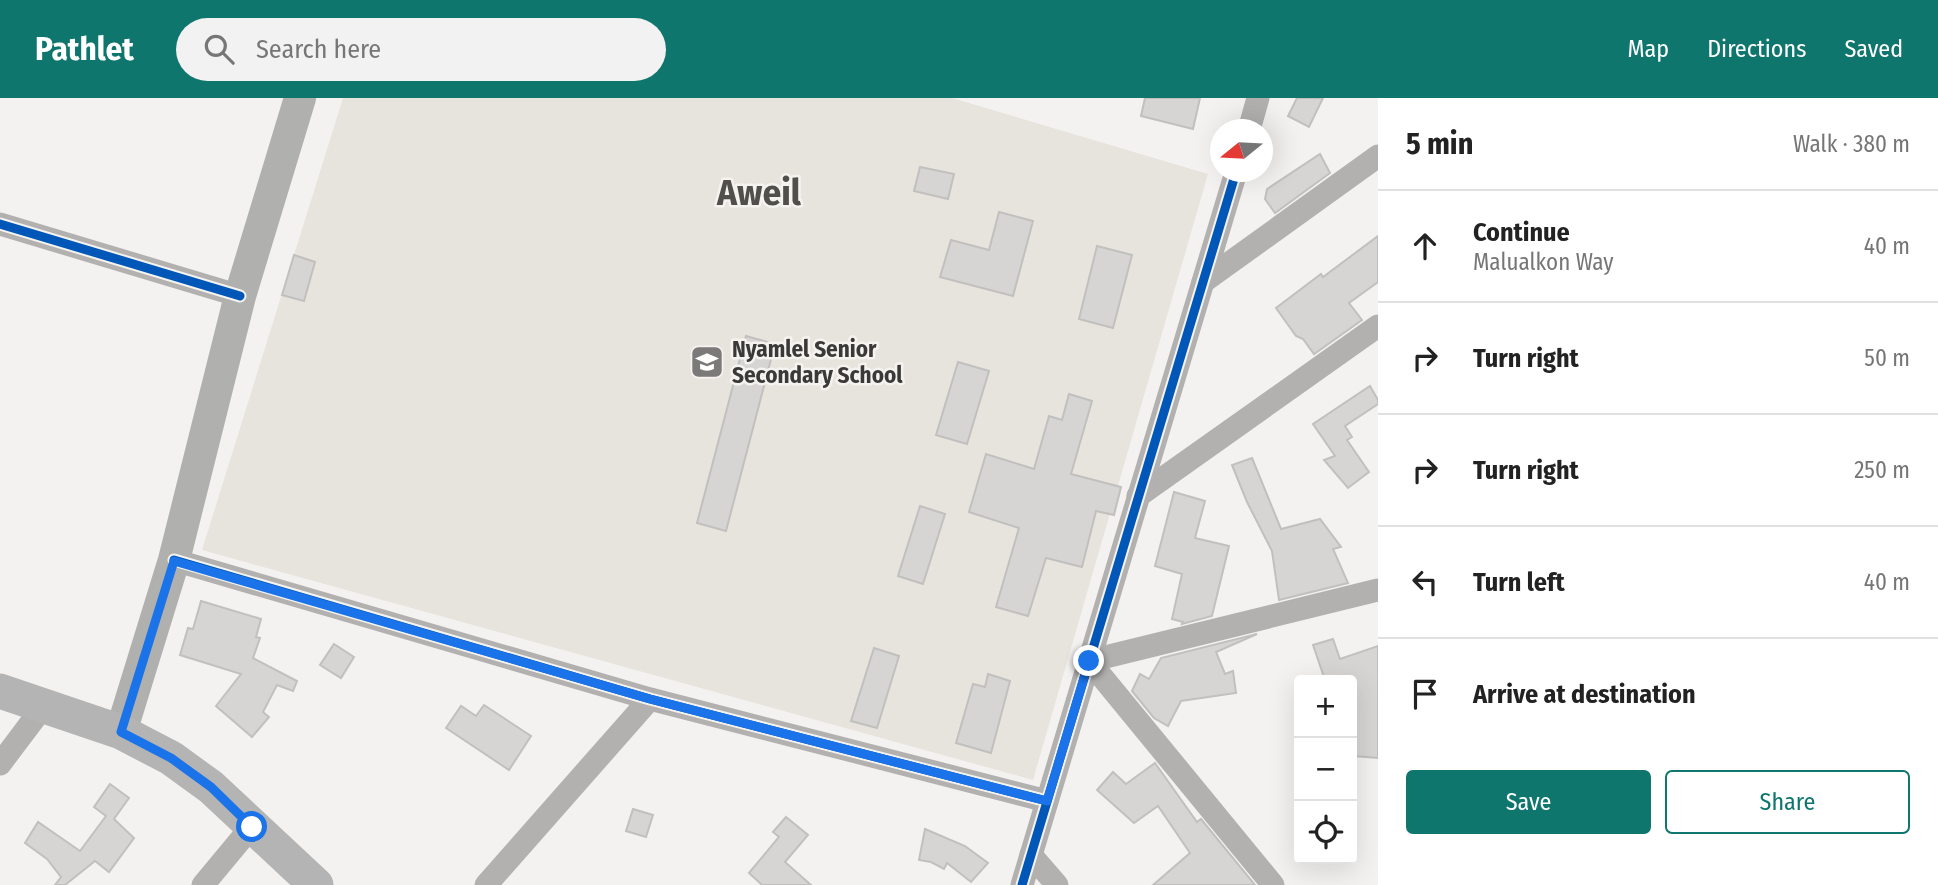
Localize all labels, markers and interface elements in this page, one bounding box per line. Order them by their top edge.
search box [176,18,666,81]
text: Pathlet [35,29,134,69]
icon: search [200,30,238,68]
text: Search here [256,34,381,65]
text: Map [1628,35,1669,63]
text: Directions [1707,35,1806,63]
text: Saved [1844,35,1903,63]
north arrow [1210,119,1273,182]
text: 5 min [1406,126,1473,162]
text: Walk · 380 m [1793,130,1910,158]
district label: Aweil [716,170,802,215]
text: Continue [1473,217,1570,248]
icon: ahead [1406,227,1444,265]
text: 40 m [1864,232,1910,260]
text: Malualkon Way [1473,248,1613,276]
place label: Nyamlel Senior Secondary School [732,335,903,389]
icon: right [1406,339,1444,377]
school or university icon: Nyamlel Senior Secondary School [688,343,726,381]
text: Turn right [1473,343,1579,374]
text: 50 m [1864,344,1910,372]
icon: right [1406,451,1444,489]
text: Turn right [1473,455,1579,486]
text: 250 m [1854,456,1910,484]
icon: left [1406,563,1444,601]
text: Turn left [1473,567,1565,598]
text: 40 m [1864,568,1910,596]
route end [1073,645,1104,676]
map controls [1294,675,1357,864]
button: + [1294,675,1357,738]
icon: arrive [1406,675,1444,713]
text: Arrive at destination [1473,679,1696,710]
button: − [1294,738,1357,801]
button: Save [1406,770,1651,834]
button: Share [1665,770,1910,834]
button: locate [1294,801,1357,864]
route start [236,811,267,842]

